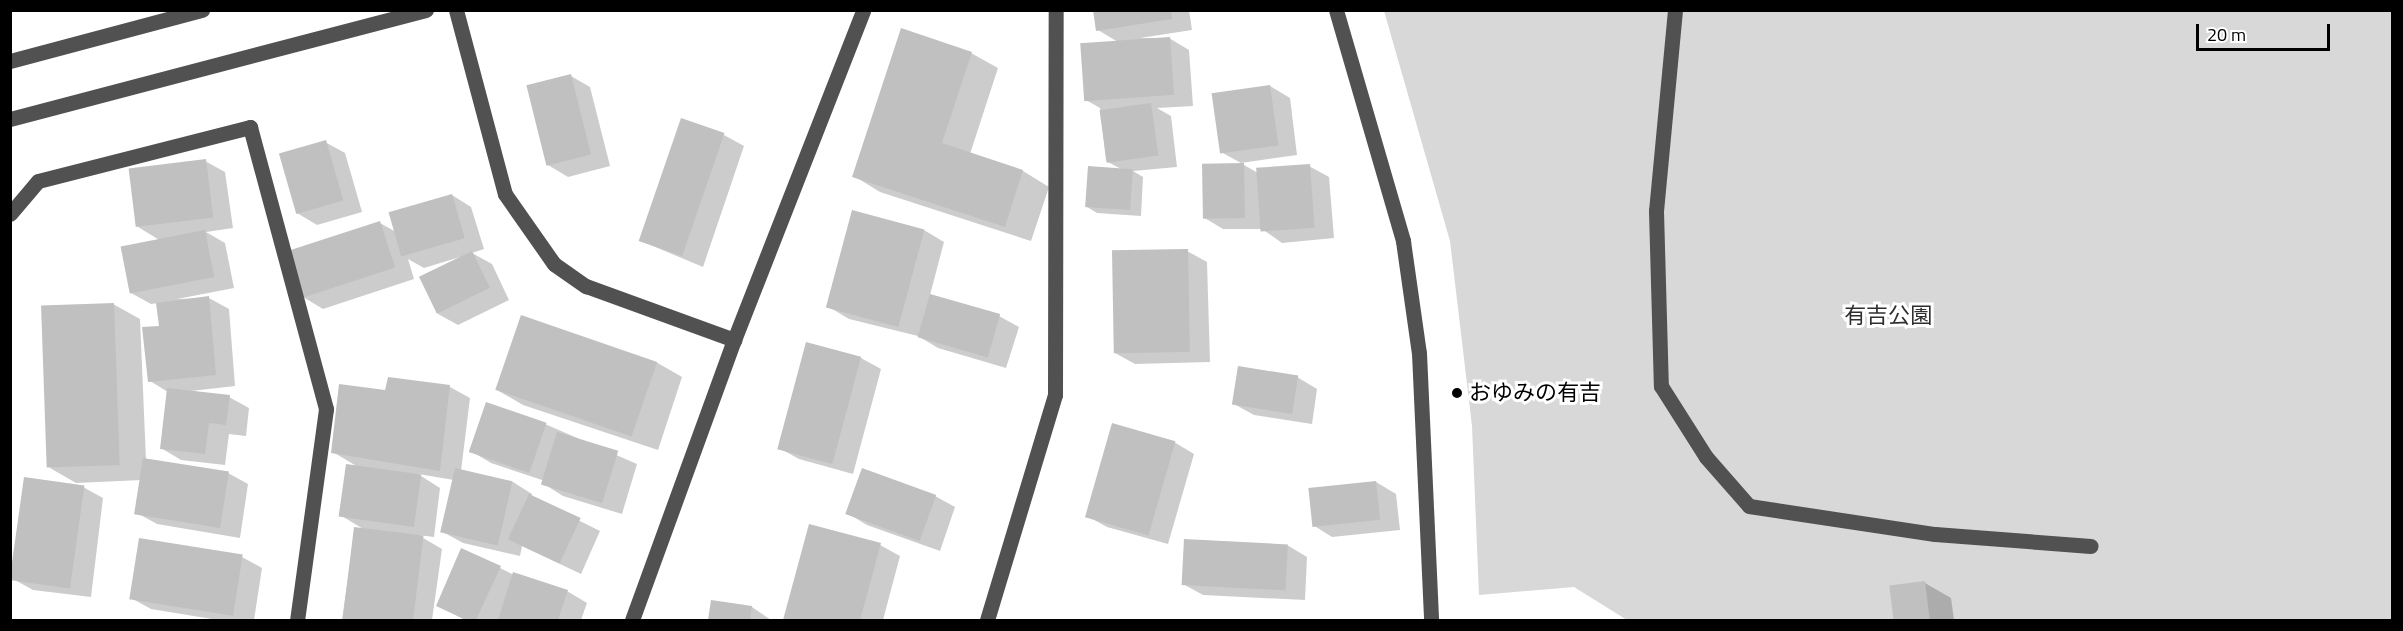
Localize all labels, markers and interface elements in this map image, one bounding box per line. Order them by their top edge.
scale bar [2199,12,2332,50]
text: 20 m [2207,21,2246,48]
park label: 有吉公園 [1844,303,1932,329]
place label: おゆみの有吉 [1469,380,1601,406]
marker: おゆみの有吉 [1450,386,1464,400]

